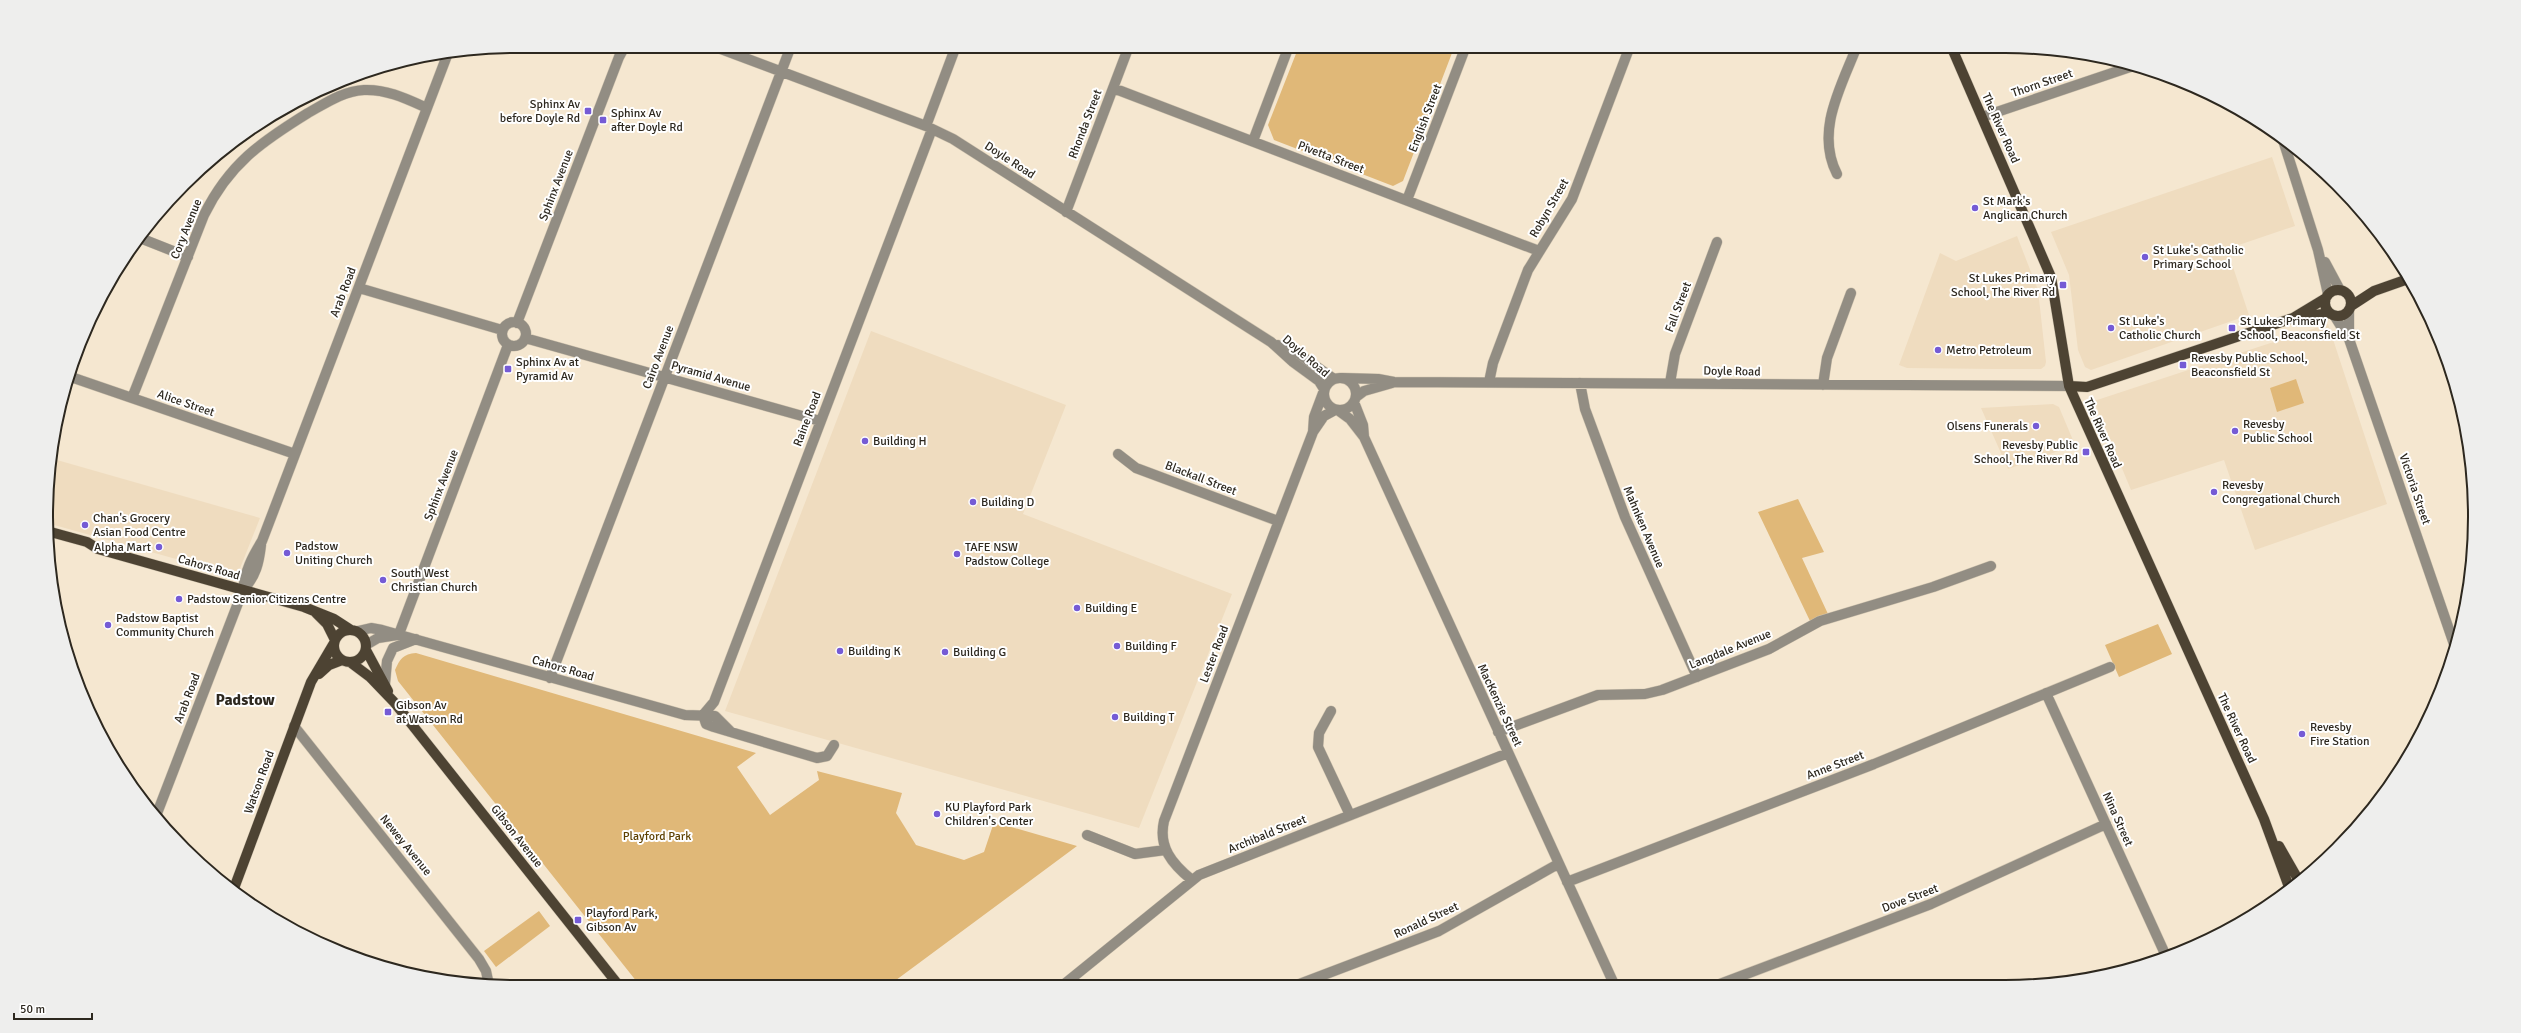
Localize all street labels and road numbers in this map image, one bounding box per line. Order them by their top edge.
street label: Thorn Street [2010,66,2075,101]
street label: English Street [1406,82,1445,155]
street label: Rhonda Street [1065,87,1106,161]
street label: The River Road [1978,91,2023,166]
street label: Pivetta Street [1296,138,1366,177]
street label: Doyle Road [982,139,1038,182]
street label: Sphinx Avenue [536,147,577,223]
street label: Robyn Street [1527,176,1572,240]
street label: Cory Avenue [168,197,205,262]
street label: Arab Road [327,265,360,319]
street label: Fall Street [1662,280,1695,334]
street label: Cairo Avenue [639,323,677,391]
street label: Doyle Road [1279,332,1332,381]
street label: Pyramid Avenue [669,358,752,395]
street label: Doyle Road [1703,364,1761,379]
street label: Alice Street [155,387,216,420]
street label: Raine Road [790,390,825,449]
street label: The River Road [2080,396,2125,471]
street label: Sphinx Avenue [421,447,462,523]
street label: Victoria Street [2395,452,2434,527]
street label: Blackall Street [1163,458,1239,499]
street label: Mahnken Avenue [1620,484,1668,570]
street label: Cahors Road [176,551,242,584]
street label: Lester Road [1197,623,1232,685]
street label: Langdale Avenue [1687,626,1773,673]
street label: Cahors Road [530,652,596,685]
street label: MacKenzie Street [1474,662,1525,749]
street label: Arab Road [171,671,204,725]
street label: The River Road [2214,691,2259,766]
street label: Watson Road [241,748,278,816]
street label: Anne Street [1804,748,1866,783]
street label: Nina Street [2099,790,2136,849]
street label: Gibson Avenue [487,802,546,871]
street label: Newey Avenue [376,812,435,879]
street label: Archibald Street [1226,812,1309,857]
street label: Dove Street [1880,881,1940,916]
street label: Ronald Street [1391,899,1461,942]

